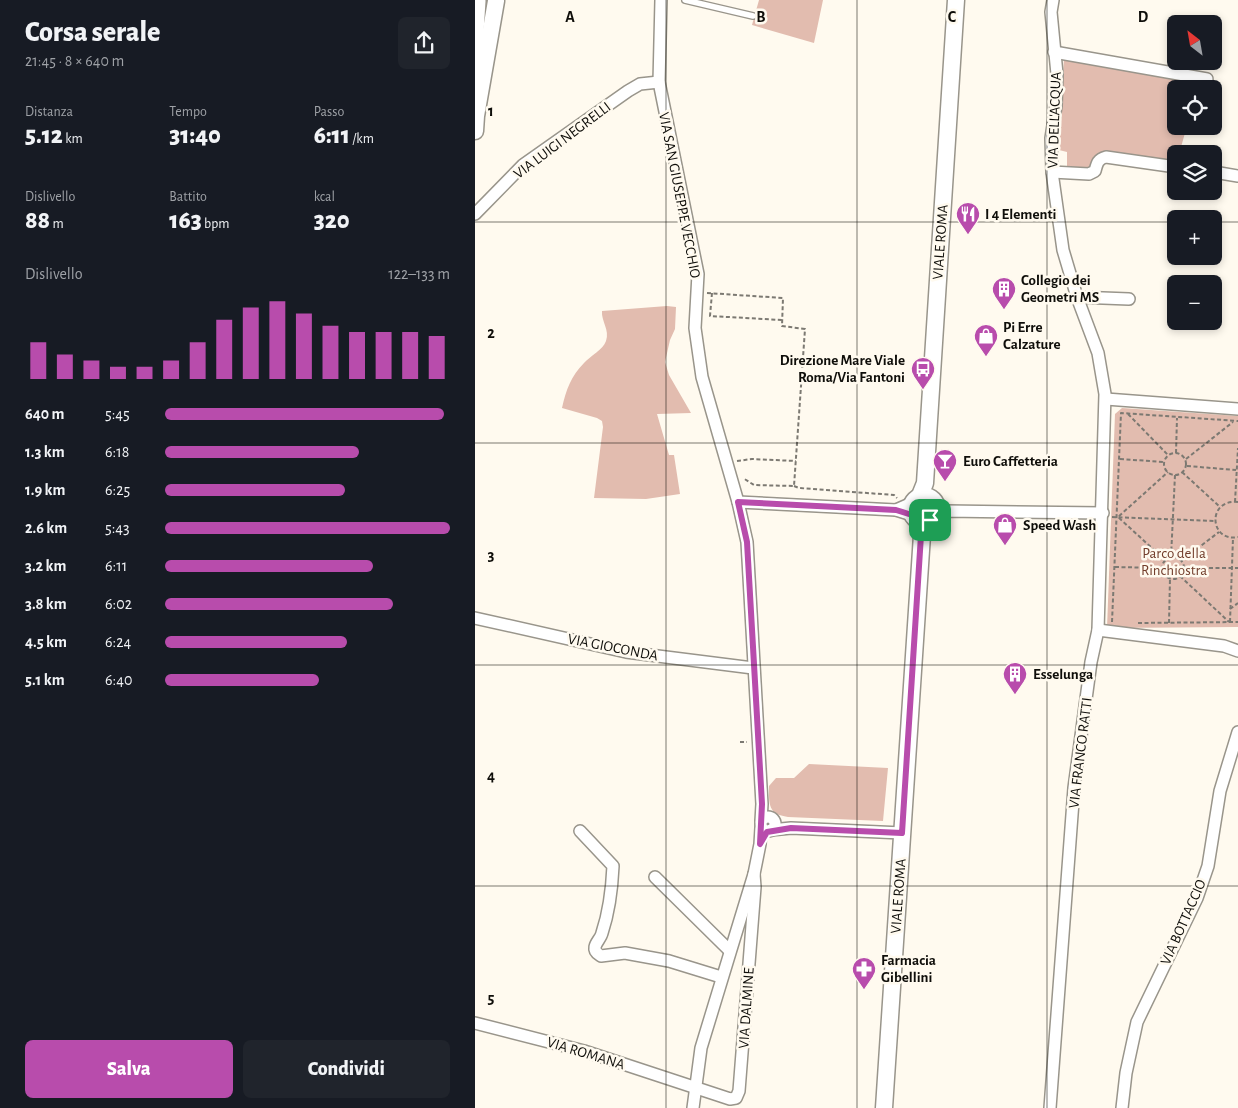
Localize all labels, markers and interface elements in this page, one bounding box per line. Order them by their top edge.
text: A [565,9,575,25]
text: B [756,9,766,25]
text: C [948,9,957,25]
text: D [1138,9,1149,25]
north arrow [1167,15,1223,70]
map controls [1167,15,1222,330]
button: share [398,17,450,69]
text: Corsa serale [25,19,160,47]
text: 21:45 · 8 × 640 m [25,53,124,69]
street label: VIA DELL'ACQUA [1045,71,1064,169]
button: locate [1167,80,1222,135]
street label: VIA LUIGI NEGRELLI [511,99,613,182]
text: 1 [488,103,494,119]
text: Distanza [25,105,73,119]
text: Tempo [169,105,207,119]
text: Passo [314,105,344,119]
street label: VIA SAN GIUSEPPE VECCHIO [656,111,703,279]
text: 5.12 [25,123,63,148]
text: 31:40 [169,123,221,148]
text: 6:11 [314,123,350,148]
text: km [63,132,83,146]
text: /km [350,132,374,146]
button: layers [1167,145,1222,200]
text: Dislivello [25,190,75,204]
text: Battito [169,190,207,204]
text: kcal [314,190,335,204]
restaurant icon: I 4 Elementi [955,201,981,235]
street label: VIALE ROMA [930,204,951,280]
place label: I 4 Elementi [985,207,1056,222]
text: 88 [25,208,50,233]
text: 163 [169,208,202,233]
text: 320 [314,208,350,233]
button: + [1167,210,1222,265]
text: m [50,217,64,231]
text: bpm [202,217,229,231]
text: Dislivello [25,266,83,282]
text: 122–133 m [388,266,450,282]
place label: Collegio dei Geometri MS [1021,273,1099,305]
button: − [1167,275,1222,330]
building icon: Collegio dei Geometri MS [991,276,1017,310]
place label: Pi Erre Calzature [1003,320,1061,352]
shop icon: Pi Erre Calzature [973,323,999,357]
text: 2 [487,325,495,341]
place label: Direzione Mare Viale Roma/Via Fantoni [780,353,905,385]
bus stop icon: Direzione Mare Viale Roma/Via Fantoni [910,356,936,390]
text: 640 m [25,406,64,422]
text: 5:45 [105,406,130,422]
text: 1.3 km [25,444,65,460]
text: 6:18 [105,444,129,460]
bar icon: Euro Caffetteria [932,448,958,482]
place label: Euro Caffetteria [963,454,1058,469]
text: 1.9 km [25,482,65,498]
text: 6:25 [105,482,130,498]
pin [909,499,951,541]
icon: arrive [916,506,944,534]
shop icon: Speed Wash [992,512,1018,546]
place label: Speed Wash [1023,518,1096,533]
text: 2.6 km [25,520,67,536]
text: 5:43 [105,520,130,536]
park label: Parco della Rinchiostra [1141,546,1207,578]
text: 3 [488,547,495,563]
text: 3.2 km [25,558,66,574]
text: 6:11 [105,558,127,574]
text: 3.8 km [25,596,67,612]
text: 6:02 [105,596,132,612]
street label: VIA GIOCONDA [567,631,660,664]
text: 4.5 km [25,634,67,650]
text: 6:24 [105,634,131,650]
building icon: Esselunga [1002,661,1028,695]
place label: Esselunga [1033,667,1093,682]
text: 5.1 km [25,672,65,688]
text: 6:40 [105,672,132,688]
street label: VIA FRANCO RATTI [1066,697,1095,809]
text: 4 [487,768,495,784]
street label: VIALE ROMA [888,858,909,934]
street label: VIA BOTTACCIO [1158,877,1209,967]
place label: Farmacia Gibellini [881,953,936,985]
pharmacy icon: Farmacia Gibellini [851,956,877,990]
street label: VIA DALMINE [736,967,757,1049]
text: 5 [488,990,495,1006]
street label: VIA ROMANA [545,1035,627,1073]
button: Salva [25,1040,233,1098]
button: Condividi [243,1040,450,1098]

